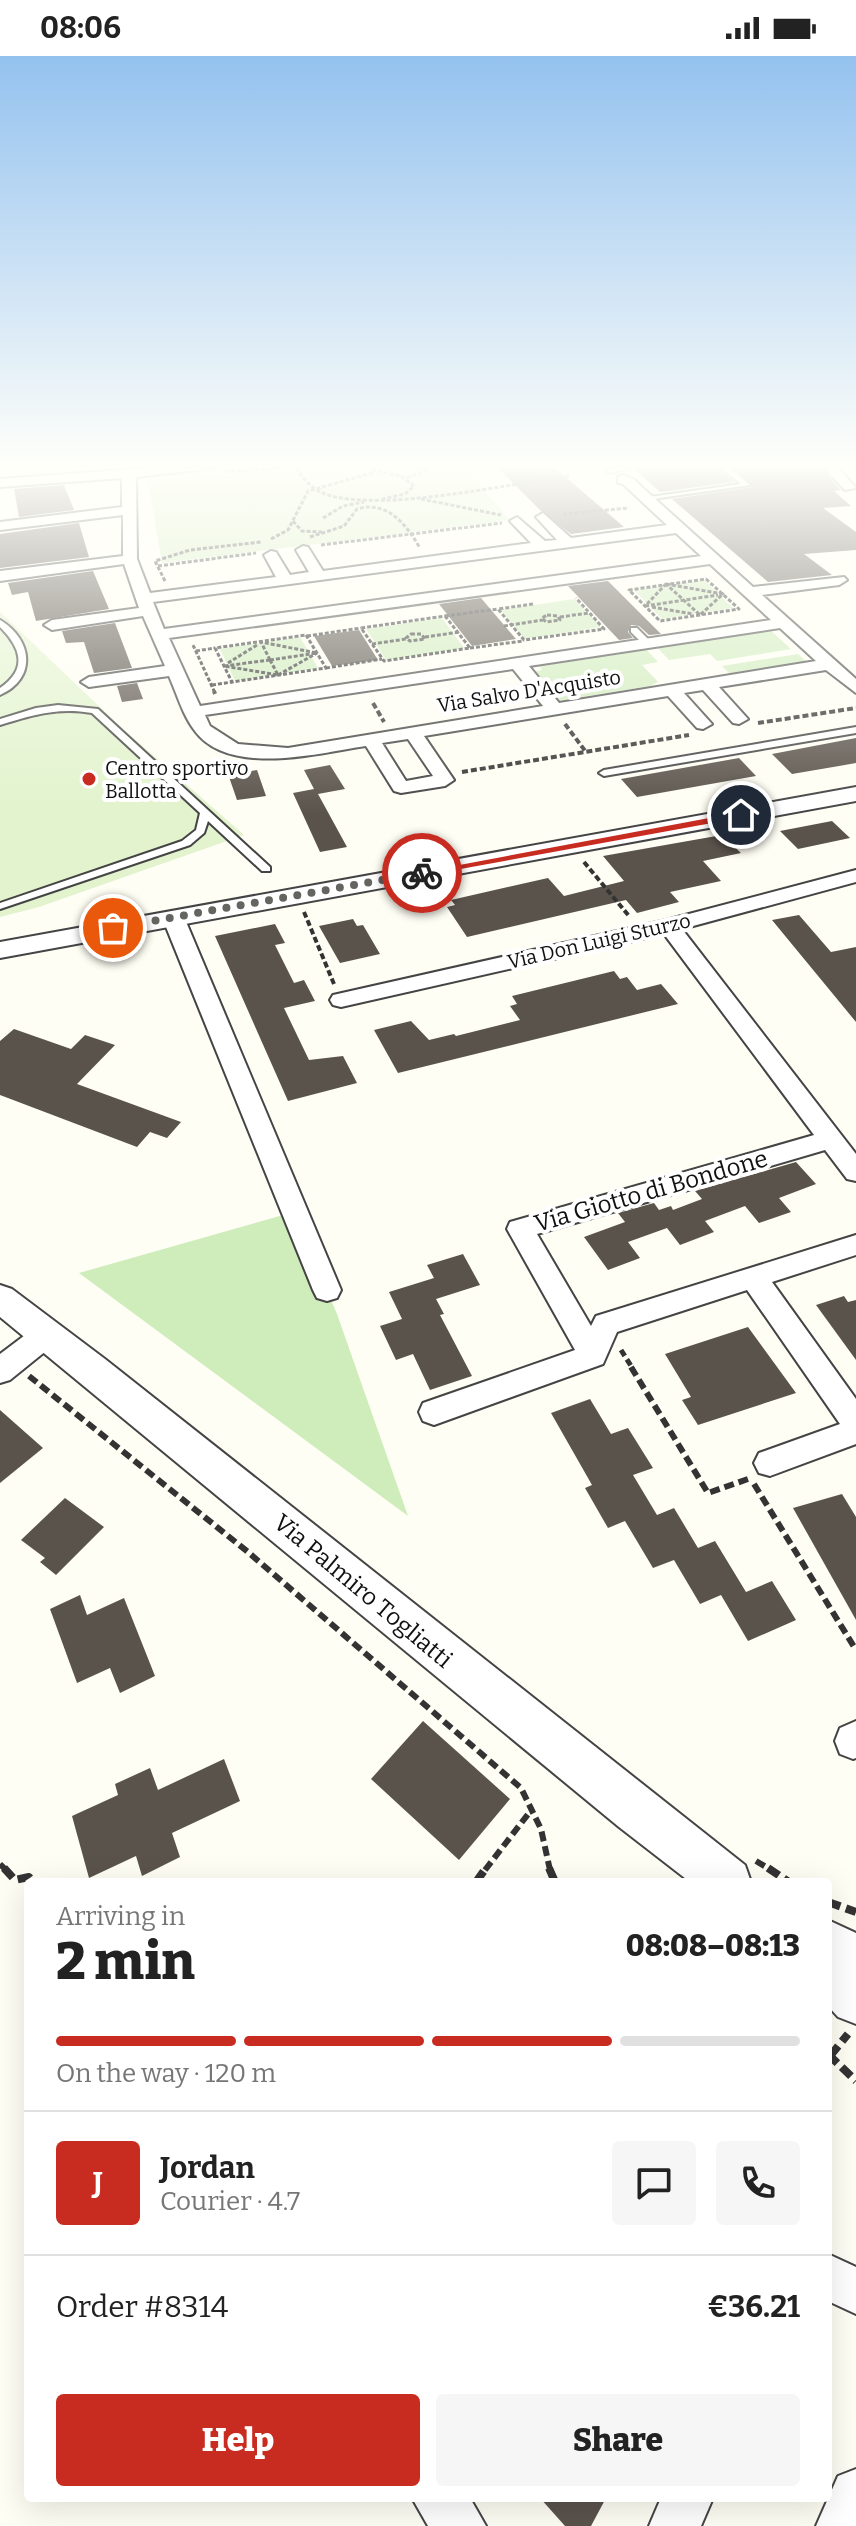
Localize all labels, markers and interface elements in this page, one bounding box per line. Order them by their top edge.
text: 08:06 [40,10,121,46]
street label: Via Salvo D'Acquisto [436,665,622,717]
place label: Centro sportivo Ballotta [105,756,248,803]
marker: Centro sportivo Ballotta [80,770,98,788]
pin [707,781,775,849]
icon: home [719,793,763,837]
courier [382,833,462,913]
icon: bike [400,851,444,895]
pin [79,894,147,962]
icon: bag [91,906,135,950]
street label: Via Don Luigi Sturzo [505,908,693,974]
street label: Via Giotto di Bondone [531,1144,771,1238]
street label: Via Palmiro Togliatti [268,1508,458,1674]
text: Arriving in [56,1901,185,1932]
text: 08:08–08:13 [626,1928,800,1964]
text: 2 min [56,1930,195,1993]
text: On the way · 120 m [56,2058,276,2089]
button: chat [612,2141,696,2225]
button: phone [716,2141,800,2225]
text: Jordan [160,2150,255,2186]
text: J [93,2165,103,2201]
text: Courier · 4.7 [160,2186,300,2217]
text: Order #8314 [56,2289,228,2325]
text: €36.21 [707,2289,800,2325]
button: Help [56,2394,420,2486]
button: Share [436,2394,800,2486]

